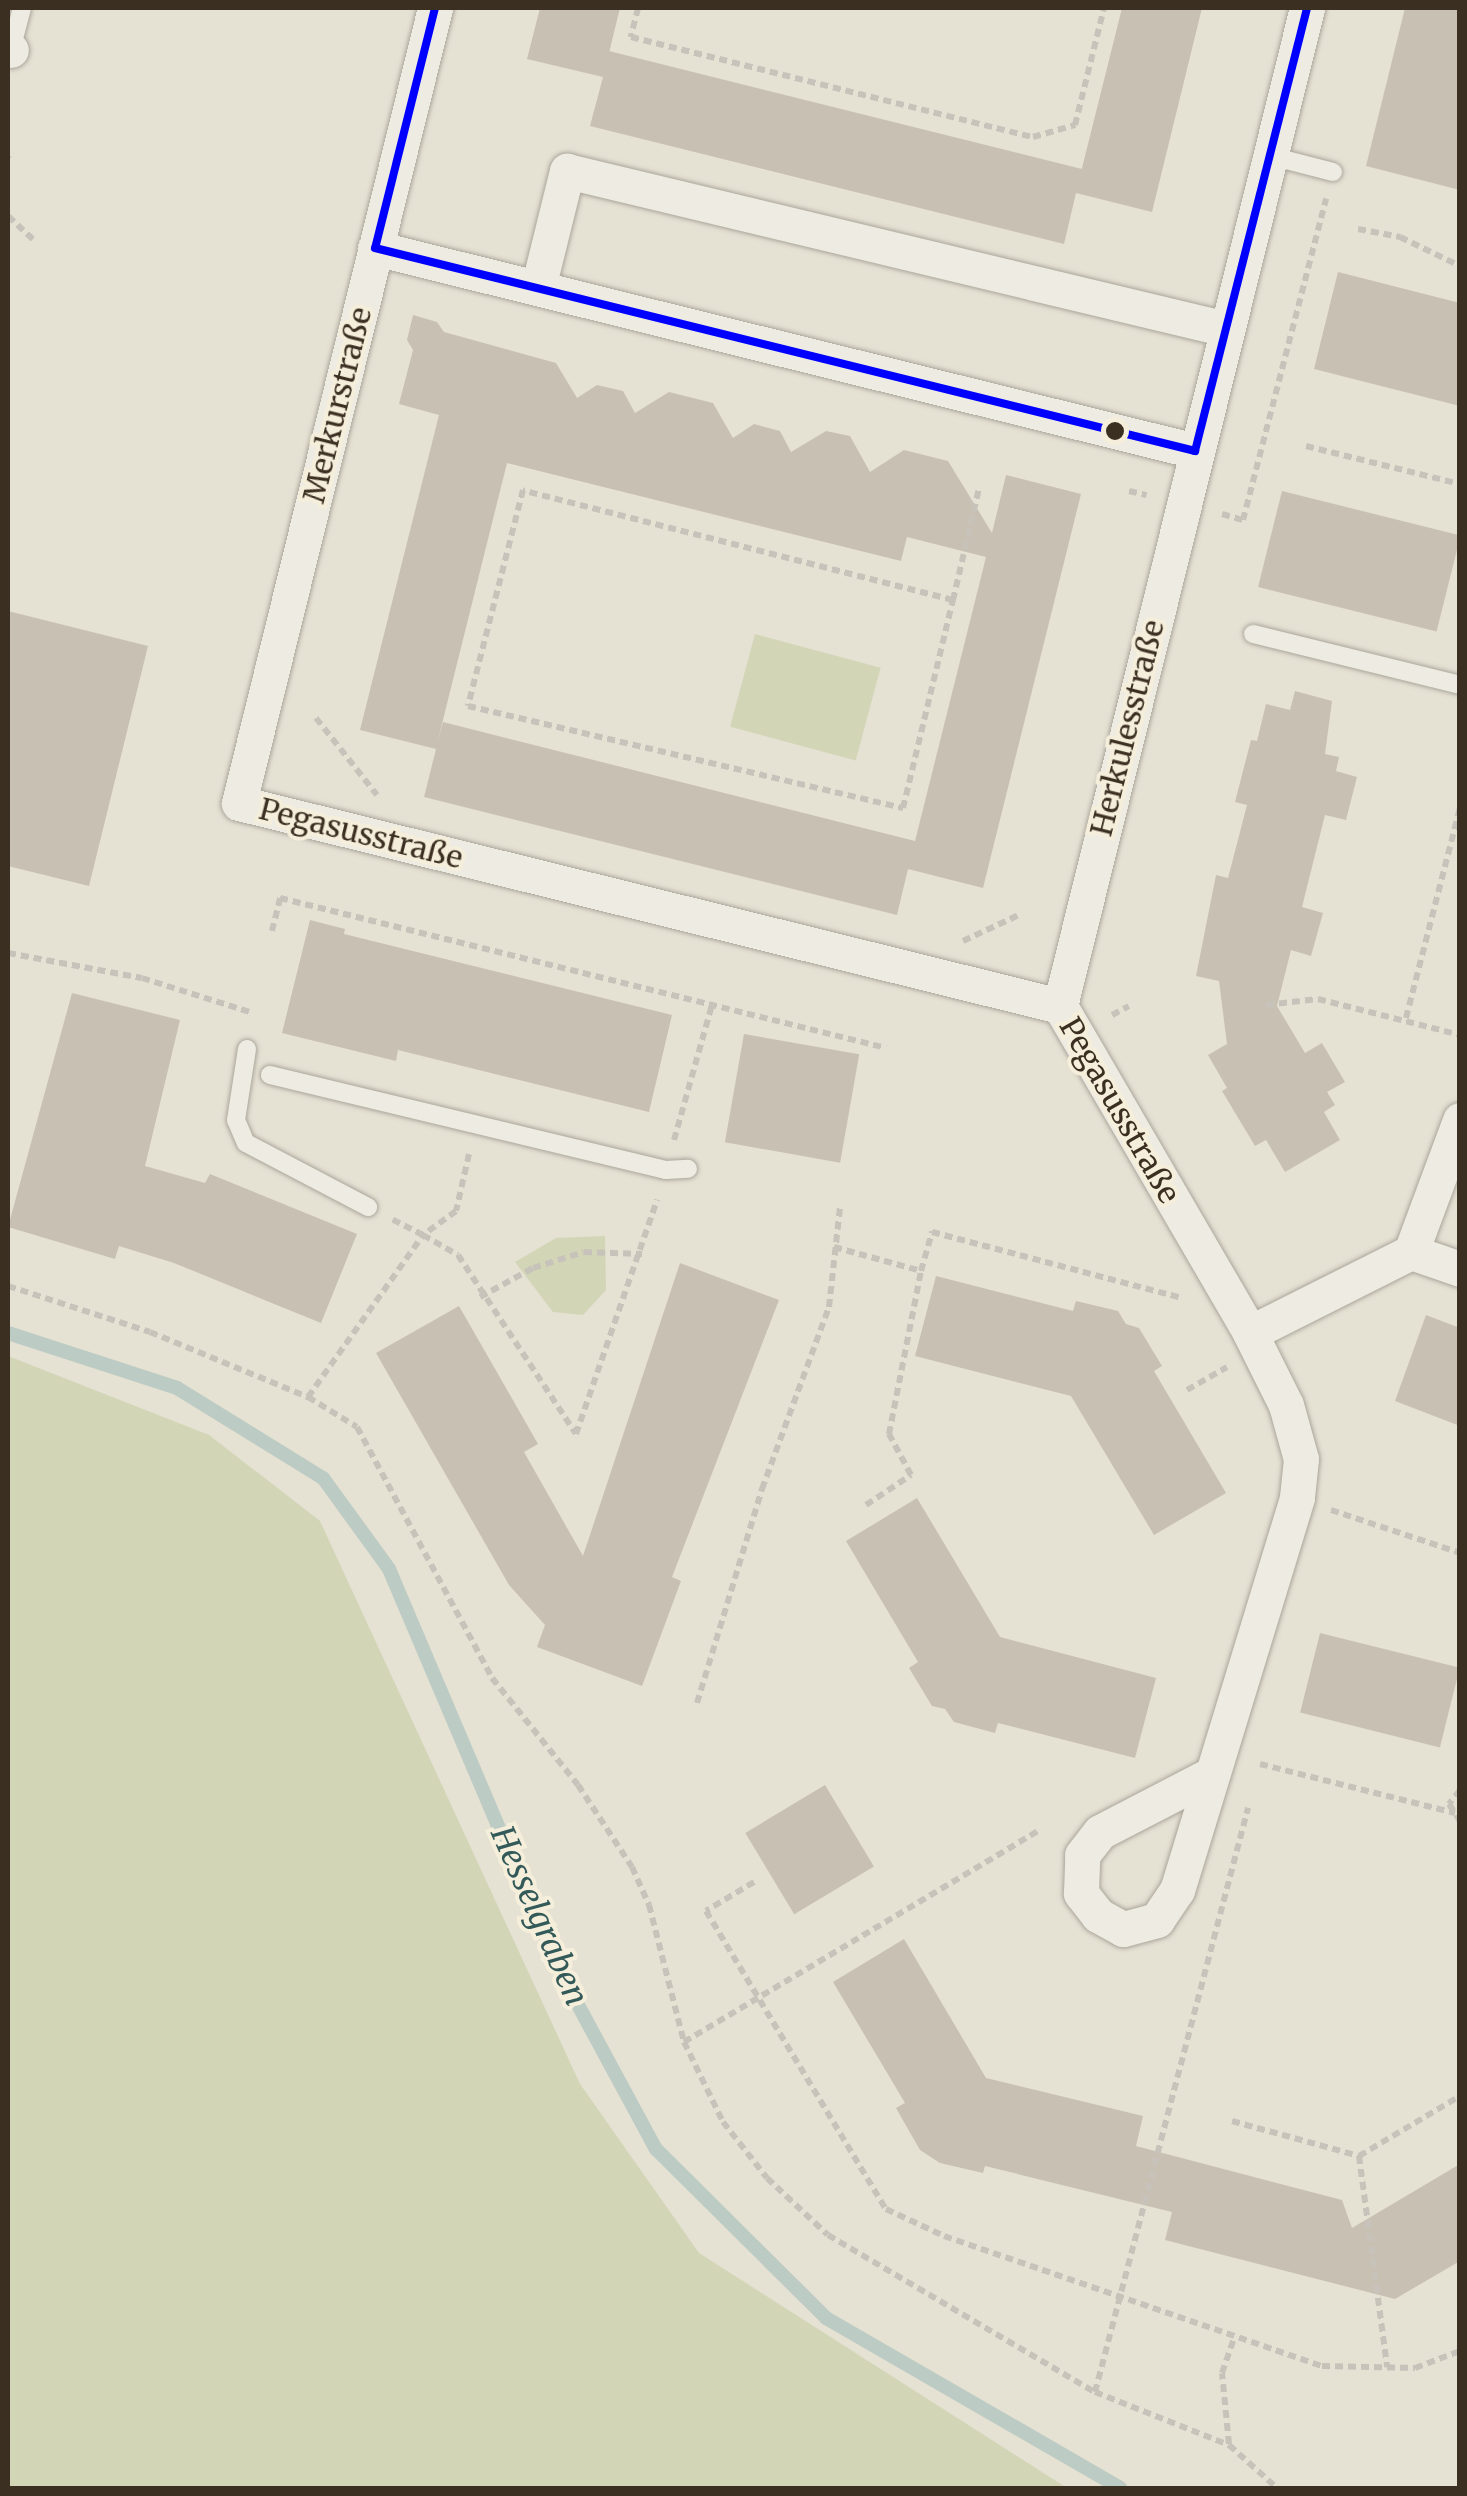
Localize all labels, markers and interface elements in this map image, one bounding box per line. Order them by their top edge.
street label: Merkurstraße [295,304,379,506]
unlabelled marker [1105,421,1125,441]
street label: Herkulesstraße [1083,616,1171,840]
street label: Pegasusstraße [256,790,466,876]
street label: Pegasusstraße [1052,1011,1188,1209]
water label: Hesselgraben [482,1820,596,2012]

